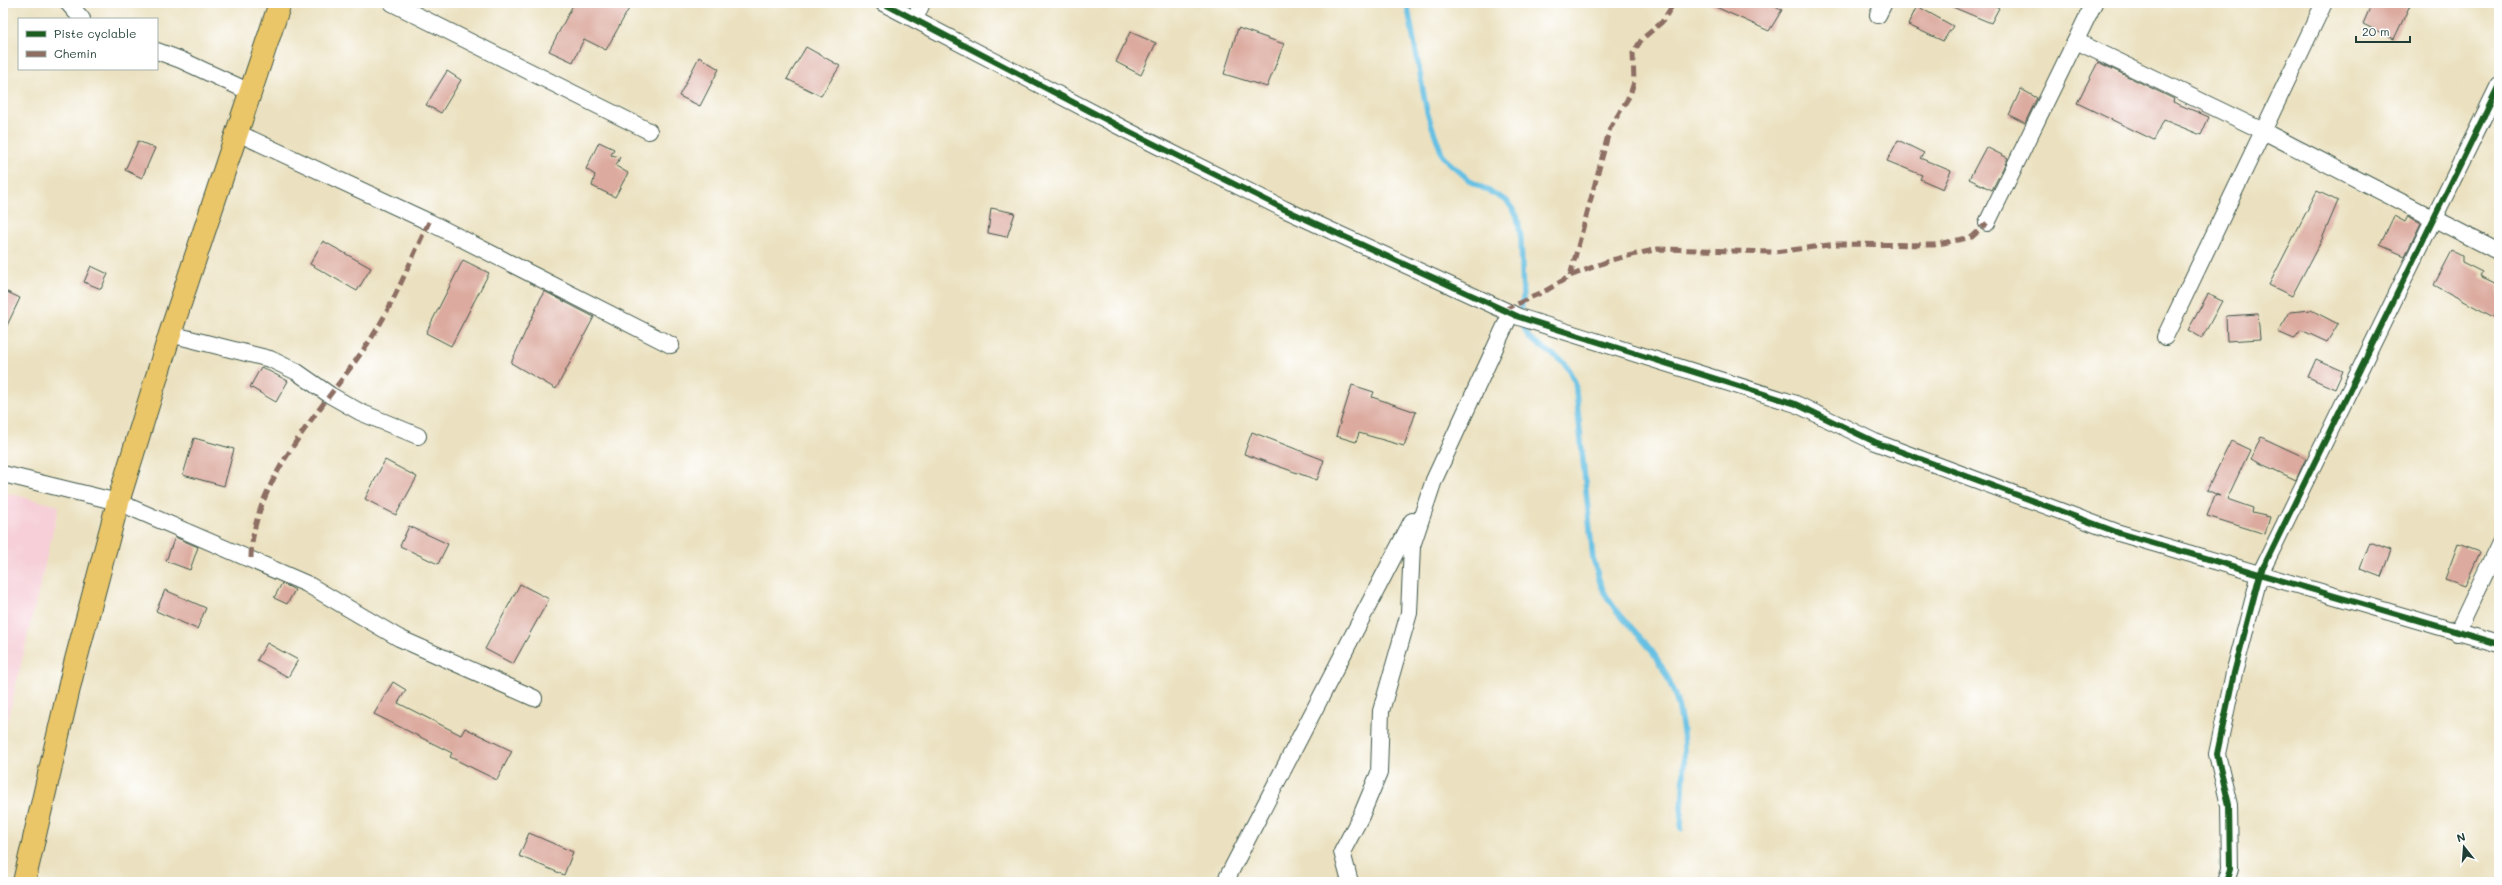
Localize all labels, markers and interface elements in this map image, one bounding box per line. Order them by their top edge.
legend [18,18,158,70]
scale bar [2356,18,2410,44]
text: 20 m [2362,23,2390,39]
text: Piste cyclable [54,25,136,41]
text: Chemin [54,45,97,61]
north arrow [2444,827,2484,867]
text: N [2455,829,2467,845]

